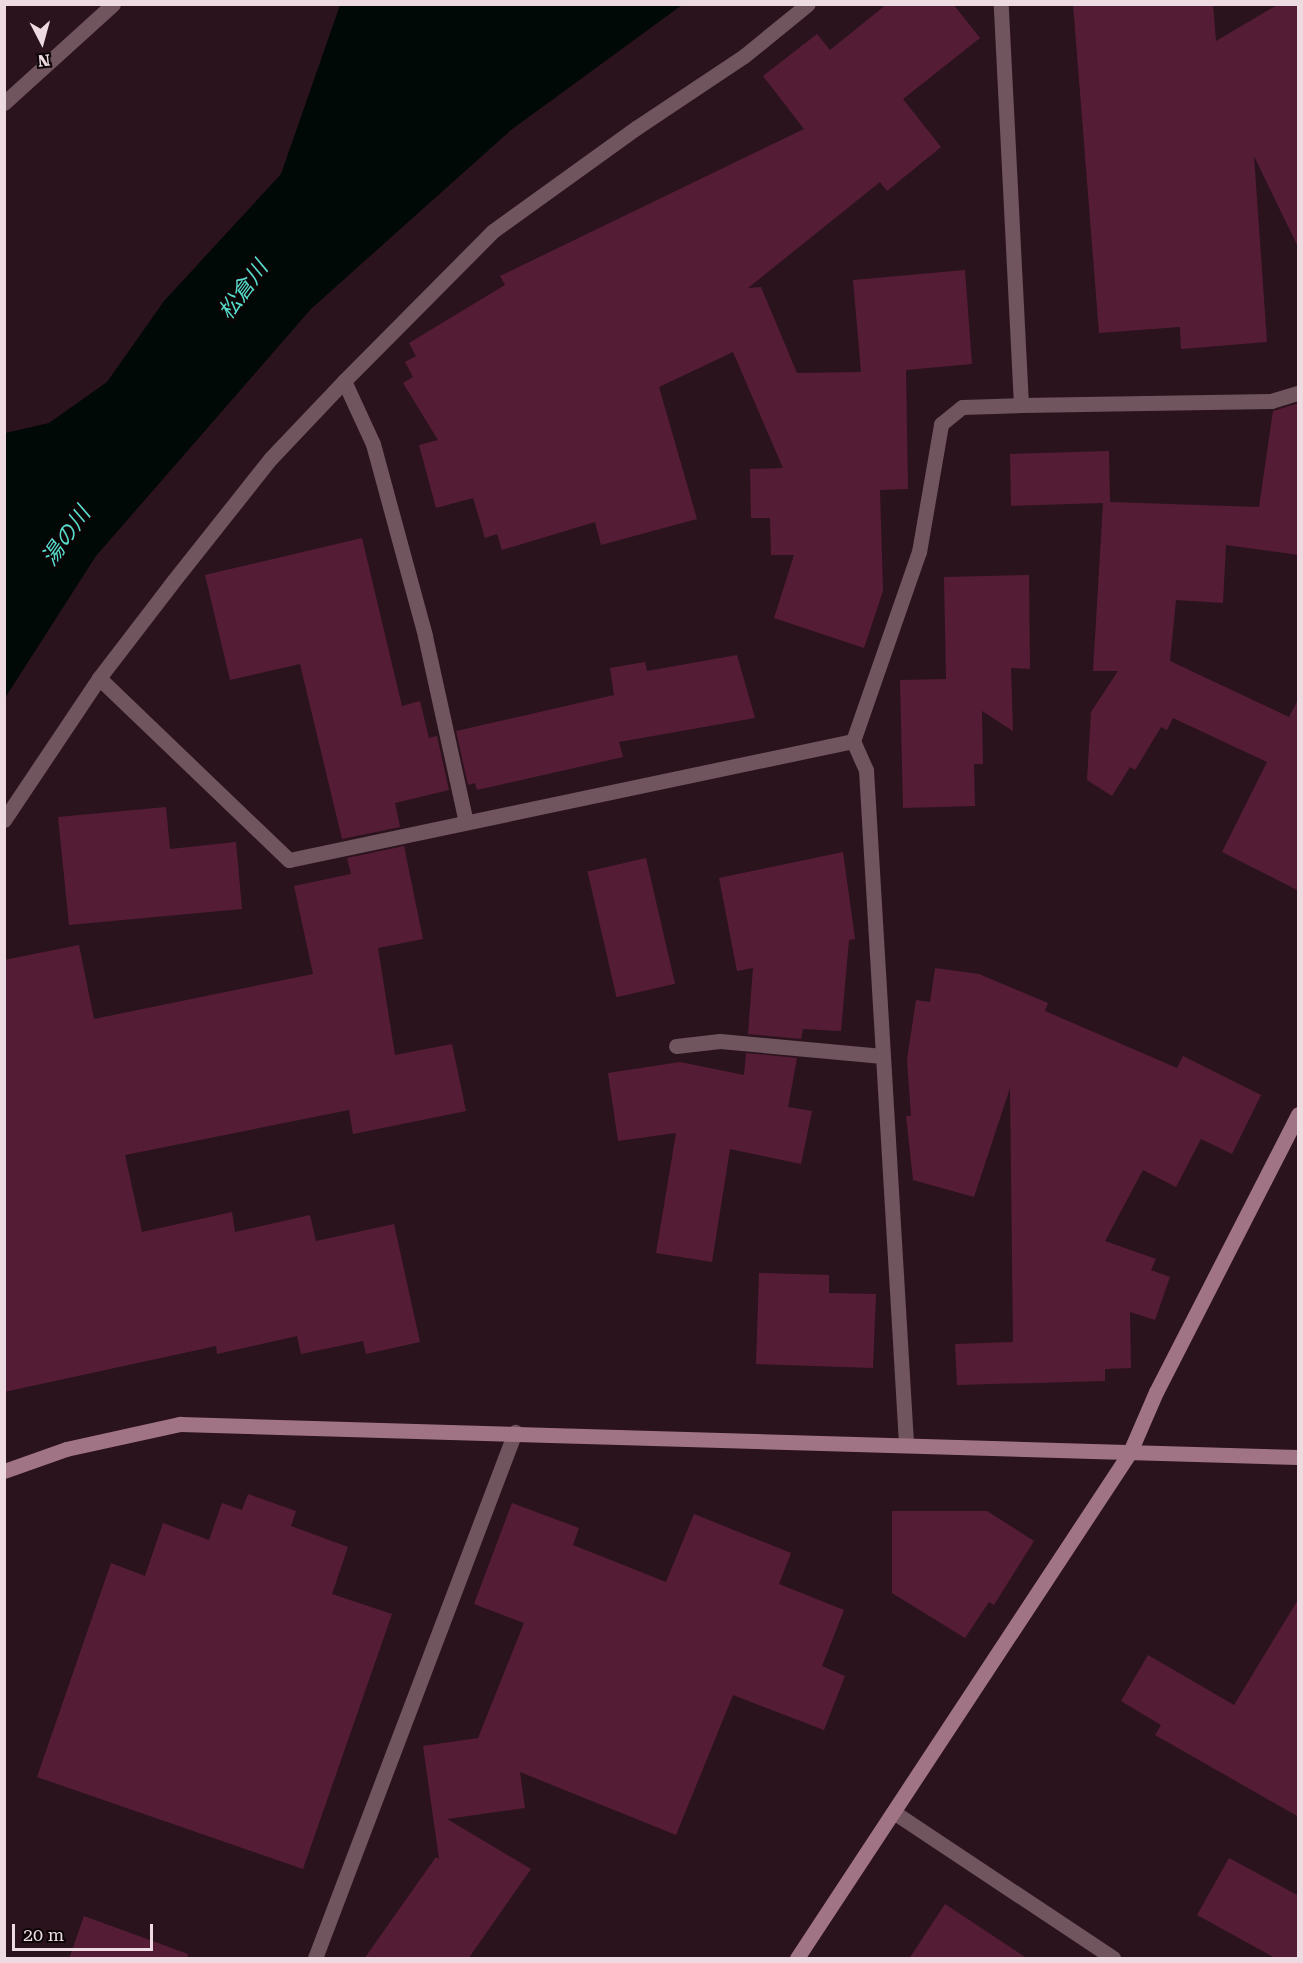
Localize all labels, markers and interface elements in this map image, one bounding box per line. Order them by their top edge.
north arrow [12,12,72,72]
text: N [37,50,51,70]
water label: 松倉川 [213,256,273,324]
water label: 湯の川 [36,501,96,571]
scale bar [15,1912,156,1950]
text: 20 m [23,1924,64,1945]

